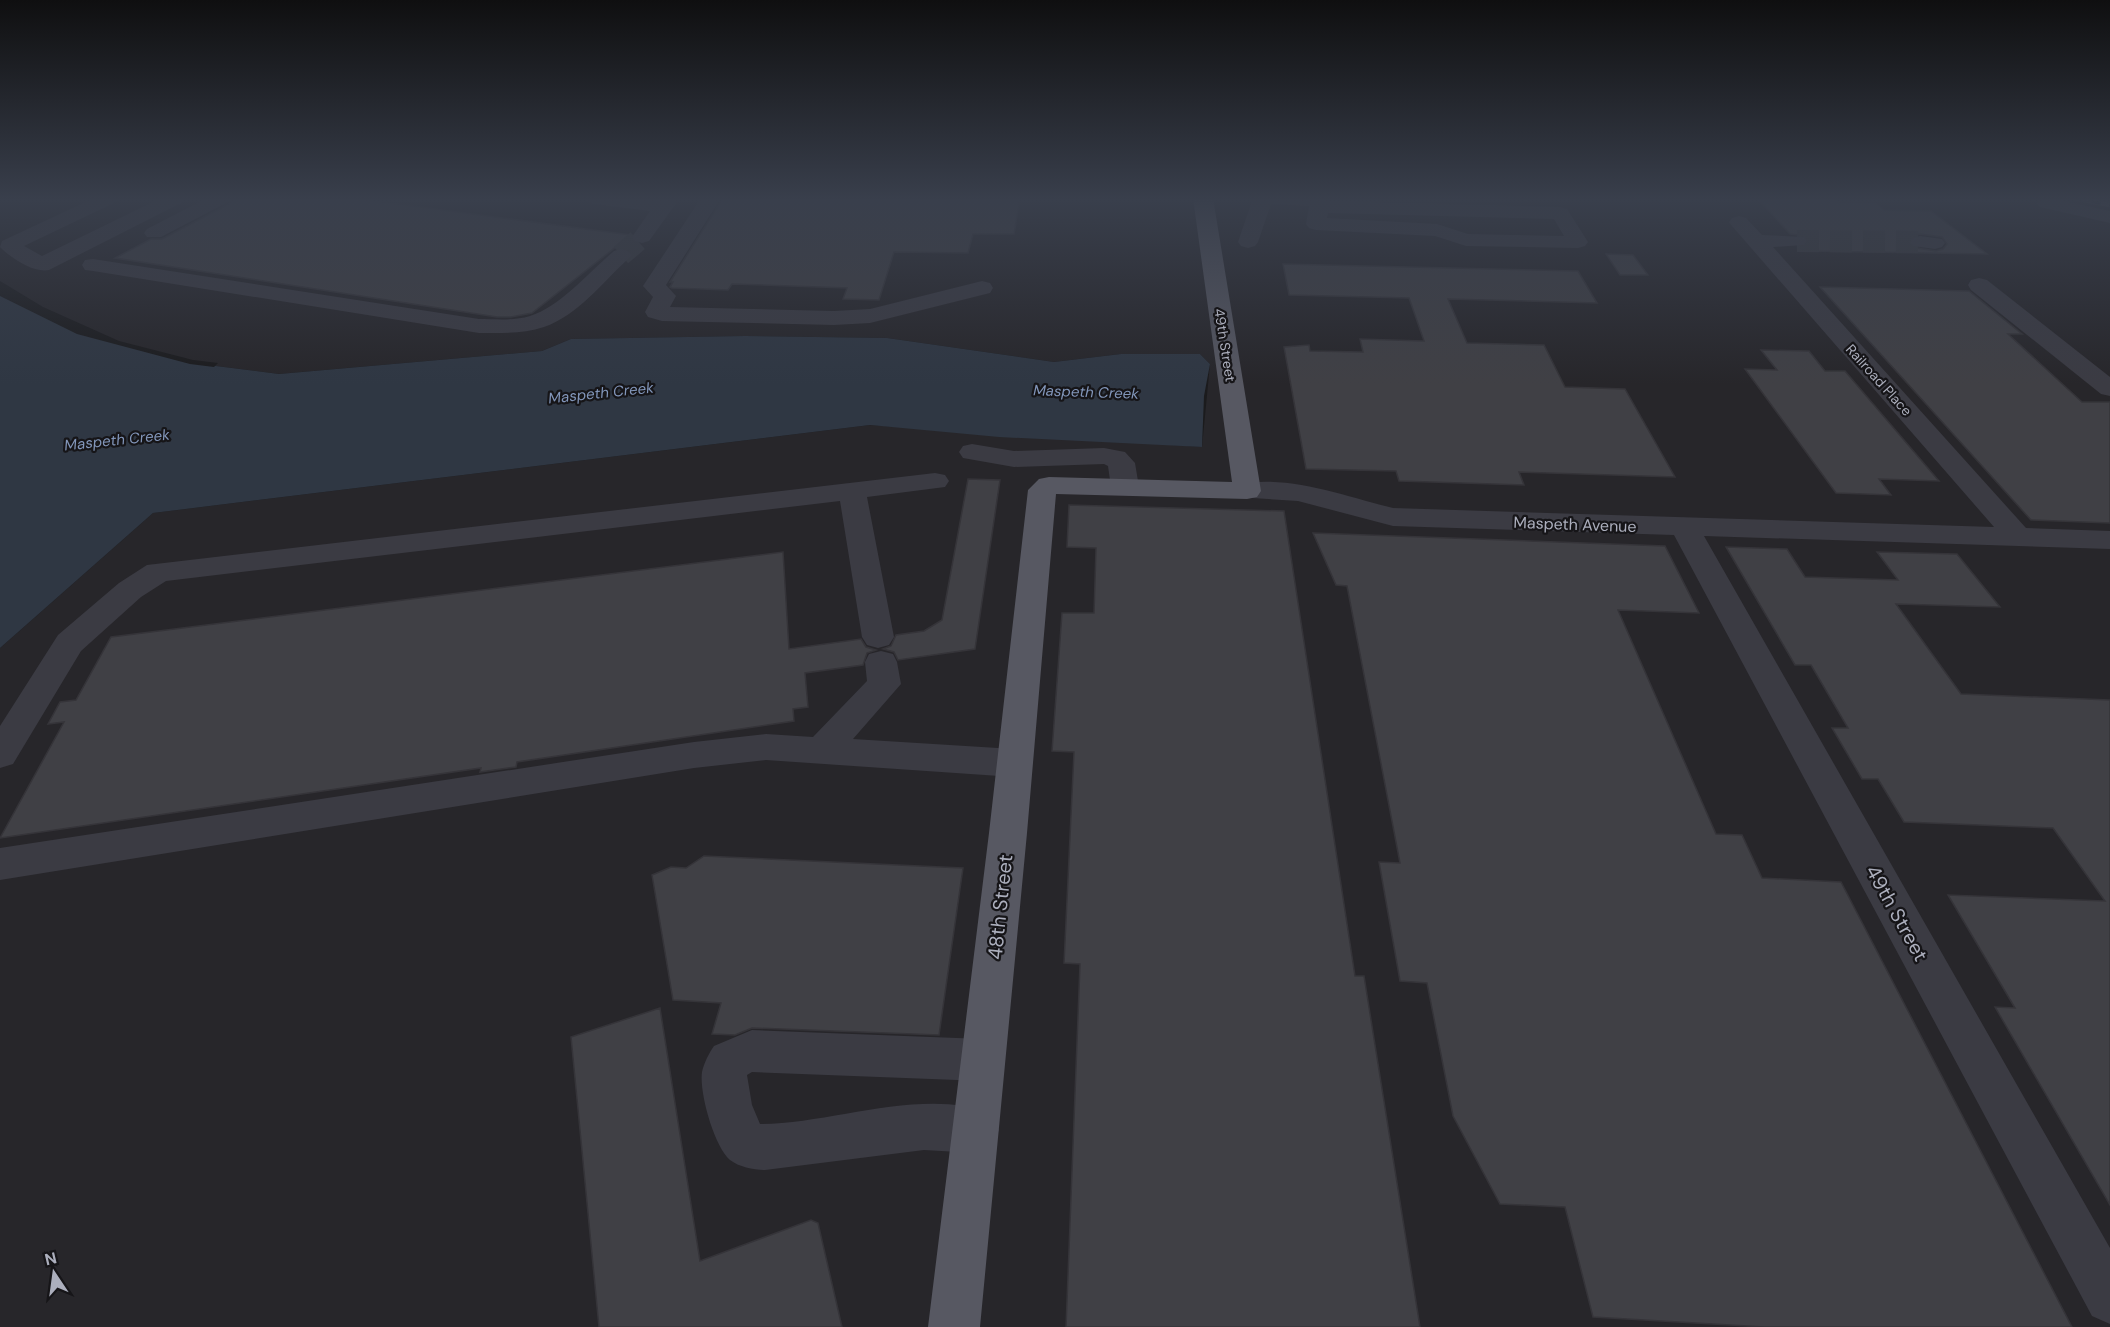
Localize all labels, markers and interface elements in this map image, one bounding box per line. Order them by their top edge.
street label: 49th Street [1210,307,1240,383]
street label: Railroad Place [1842,340,1916,420]
water label: Maspeth Creek [547,377,655,408]
water label: Maspeth Creek [1033,380,1140,404]
water label: Maspeth Creek [63,424,171,455]
street label: Maspeth Avenue [1513,512,1637,537]
street label: 48th Street [982,853,1018,961]
street label: 49th Street [1860,860,1934,966]
north arrow [24,1243,84,1303]
text: N [43,1247,59,1270]

